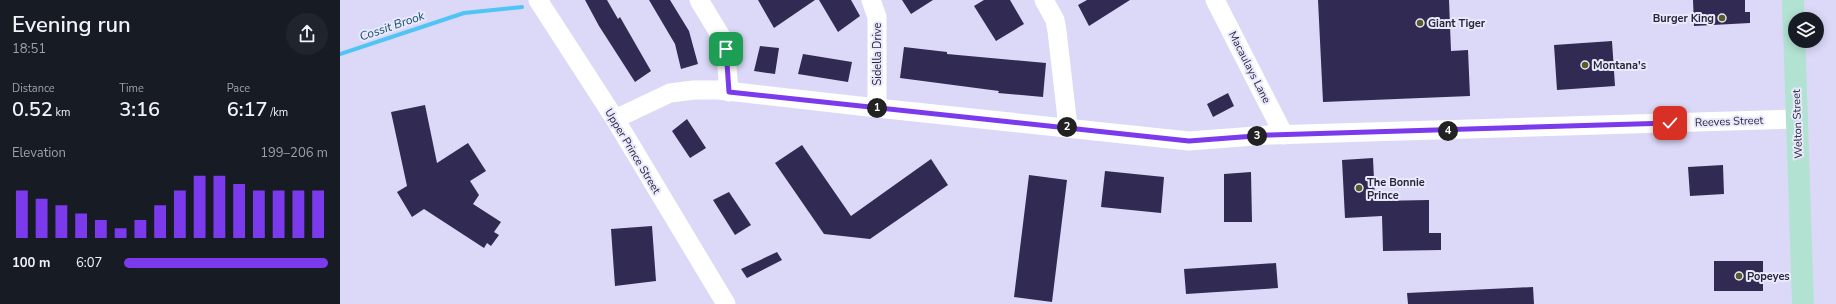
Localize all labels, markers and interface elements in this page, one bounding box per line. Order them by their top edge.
water label: Cossit Brook [357,7,428,45]
text: Evening run [12,10,131,40]
place label: Burger King [1653,11,1714,26]
map controls [1788,12,1824,48]
button: layers [1788,12,1824,48]
button: share [286,13,328,55]
marker: Burger King [1717,13,1727,23]
place label: Giant Tiger [1428,16,1486,31]
marker: Giant Tiger [1415,18,1425,28]
street label: Sidella Drive [870,22,885,85]
street label: Macaulays Lane [1225,29,1274,106]
pin [709,32,743,66]
icon: arrive [715,38,737,60]
text: 18:51 [12,40,46,58]
place label: Montana's [1593,58,1646,73]
marker: Montana's [1580,60,1590,70]
text: Distance [12,81,55,96]
text: Time [119,81,144,96]
text: Pace [227,81,250,96]
street label: Welton Street [1789,89,1806,159]
text: 0.52 [12,96,53,123]
text: 3:16 [119,96,160,123]
text: 6:17 [227,96,267,123]
pin: 1 [867,98,887,118]
text: 1 [874,100,880,115]
text: km [53,105,71,120]
text: /km [267,105,288,120]
street label: Upper Prince Street [601,106,664,197]
pin [1653,106,1687,140]
icon: check [1659,112,1681,134]
street label: Reeves Street [1695,113,1764,130]
pin: 2 [1057,117,1077,137]
text: 2 [1064,119,1070,134]
pin: 4 [1438,121,1458,141]
text: 4 [1445,123,1451,138]
pin: 3 [1247,126,1267,146]
text: 3 [1254,128,1260,143]
text: Elevation [12,144,66,162]
text: 199–206 m [260,144,328,162]
place label: The Bonnie Prince [1367,175,1425,203]
marker: The Bonnie Prince [1354,183,1364,193]
text: 100 m [12,254,50,272]
text: 6:07 [76,254,102,272]
place label: Popeyes [1747,269,1790,284]
marker: Popeyes [1734,271,1744,281]

